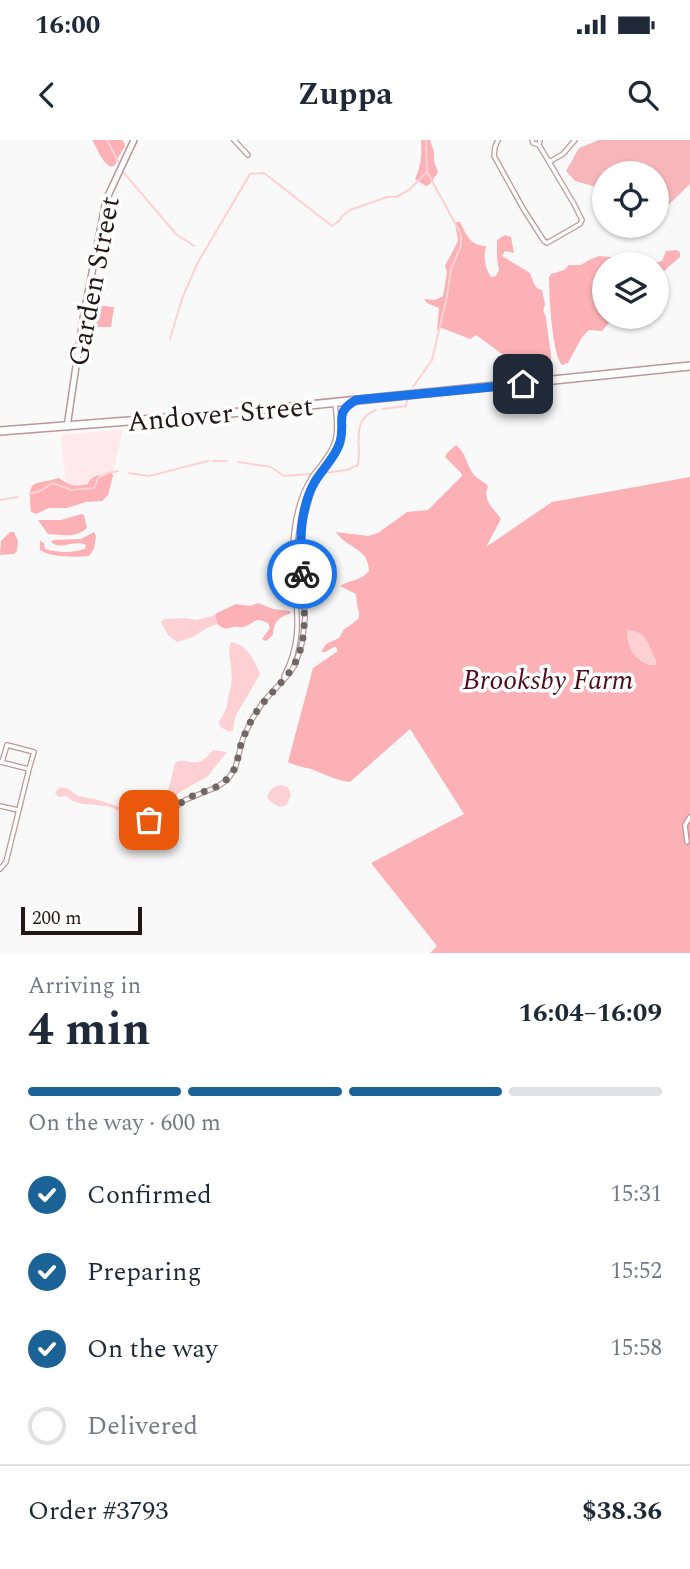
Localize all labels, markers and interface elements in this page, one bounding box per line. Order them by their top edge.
text: 16:00 [35,5,100,45]
text: Zuppa [297,70,393,119]
icon: back [28,76,66,114]
icon: search [624,76,662,114]
map controls [592,161,669,329]
button: locate [592,161,669,238]
street label: Garden Street [57,193,132,370]
button: layers [592,252,669,329]
pin [493,354,553,414]
icon: home [504,365,542,403]
street label: Andover Street [125,385,315,444]
courier [267,539,337,609]
icon: bike [283,555,321,593]
park label: Brooksby Farm [463,659,634,702]
pin [119,790,179,850]
icon: bag [130,801,168,839]
scale bar [21,904,142,936]
text: 200 m [32,904,82,933]
text: Arriving in [28,969,141,1004]
text: 16:04–16:09 [518,993,662,1033]
text: 4 min [28,995,150,1065]
text: On the way · 600 m [28,1106,221,1141]
text: Confirmed [87,1175,212,1215]
icon: check [28,1176,66,1214]
text: 15:31 [610,1177,662,1212]
text: Preparing [87,1252,201,1292]
icon: check [28,1253,66,1291]
text: 15:52 [610,1254,662,1289]
text: On the way [87,1329,218,1369]
icon: check [28,1330,66,1368]
text: 15:58 [610,1331,662,1366]
text: Delivered [87,1406,198,1446]
text: Order #3793 [28,1491,168,1531]
text: $38.36 [582,1491,662,1531]

